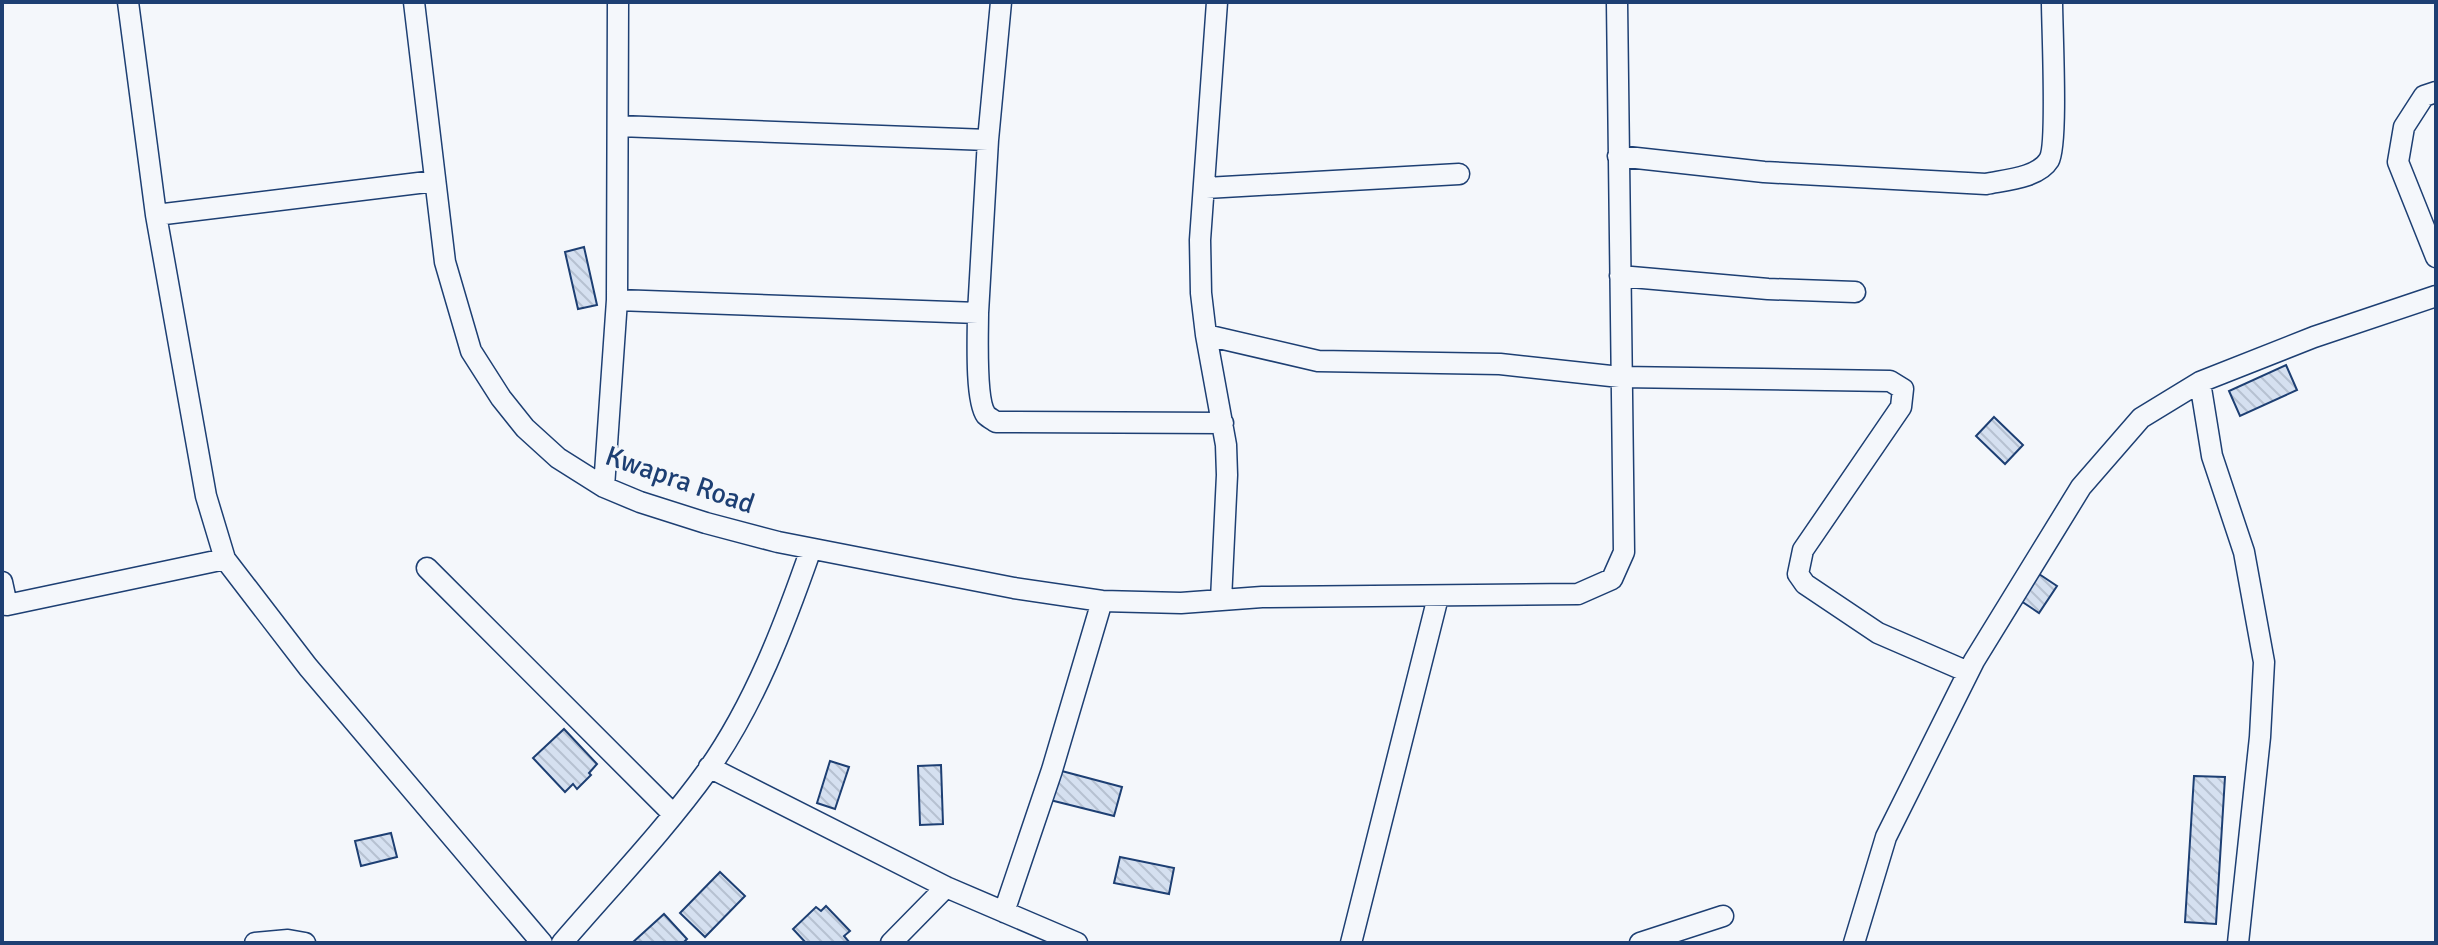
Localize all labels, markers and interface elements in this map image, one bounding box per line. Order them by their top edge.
street label: Kwapra Road [601,439,759,521]

